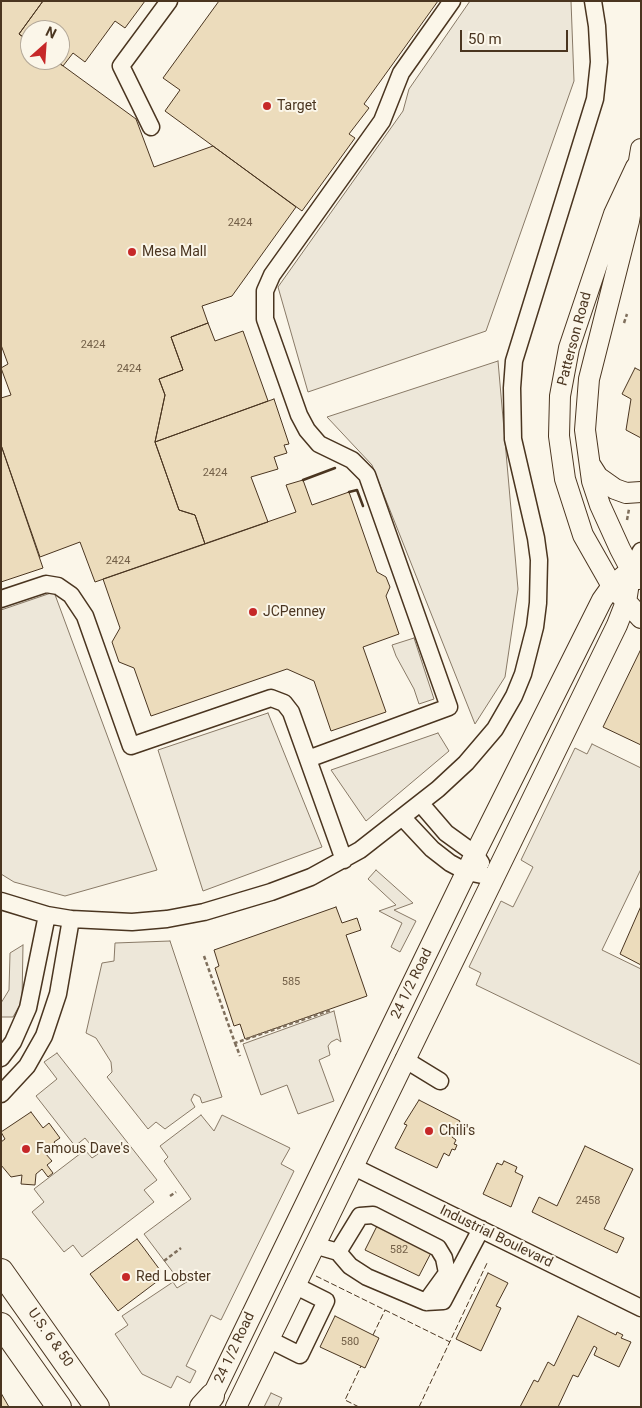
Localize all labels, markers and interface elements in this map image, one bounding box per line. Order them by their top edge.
north arrow [20,20,70,70]
scale bar [462,20,570,52]
text: N [43,23,59,42]
text: 50 m [468,30,502,48]
place label: Target [277,98,317,114]
marker: Target [261,100,273,112]
house number: 2424 [228,216,252,230]
place label: Mesa Mall [142,244,207,260]
marker: Mesa Mall [126,246,138,258]
street label: Patterson Road [554,290,596,388]
house number: 2424 [81,338,105,352]
house number: 2424 [117,362,141,376]
house number: 2424 [203,466,227,480]
house number: 2424 [106,554,130,568]
place label: JCPenney [263,604,325,620]
marker: JCPenney [247,606,259,618]
street label: 24 1/2 Road [388,946,436,1022]
house number: 585 [282,975,300,989]
place label: Chili's [439,1123,475,1139]
marker: Chili's [423,1125,435,1137]
place label: Famous Dave's [36,1141,130,1157]
marker: Famous Dave's [20,1143,32,1155]
house number: 2458 [576,1194,600,1208]
street label: Industrial Boulevard [437,1202,555,1272]
house number: 582 [390,1243,408,1257]
place label: Red Lobster [136,1269,211,1285]
marker: Red Lobster [120,1271,132,1283]
street label: U.S. 6 & 50 [24,1306,76,1370]
street label: 24 1/2 Road [211,1310,259,1386]
house number: 580 [341,1335,359,1349]

